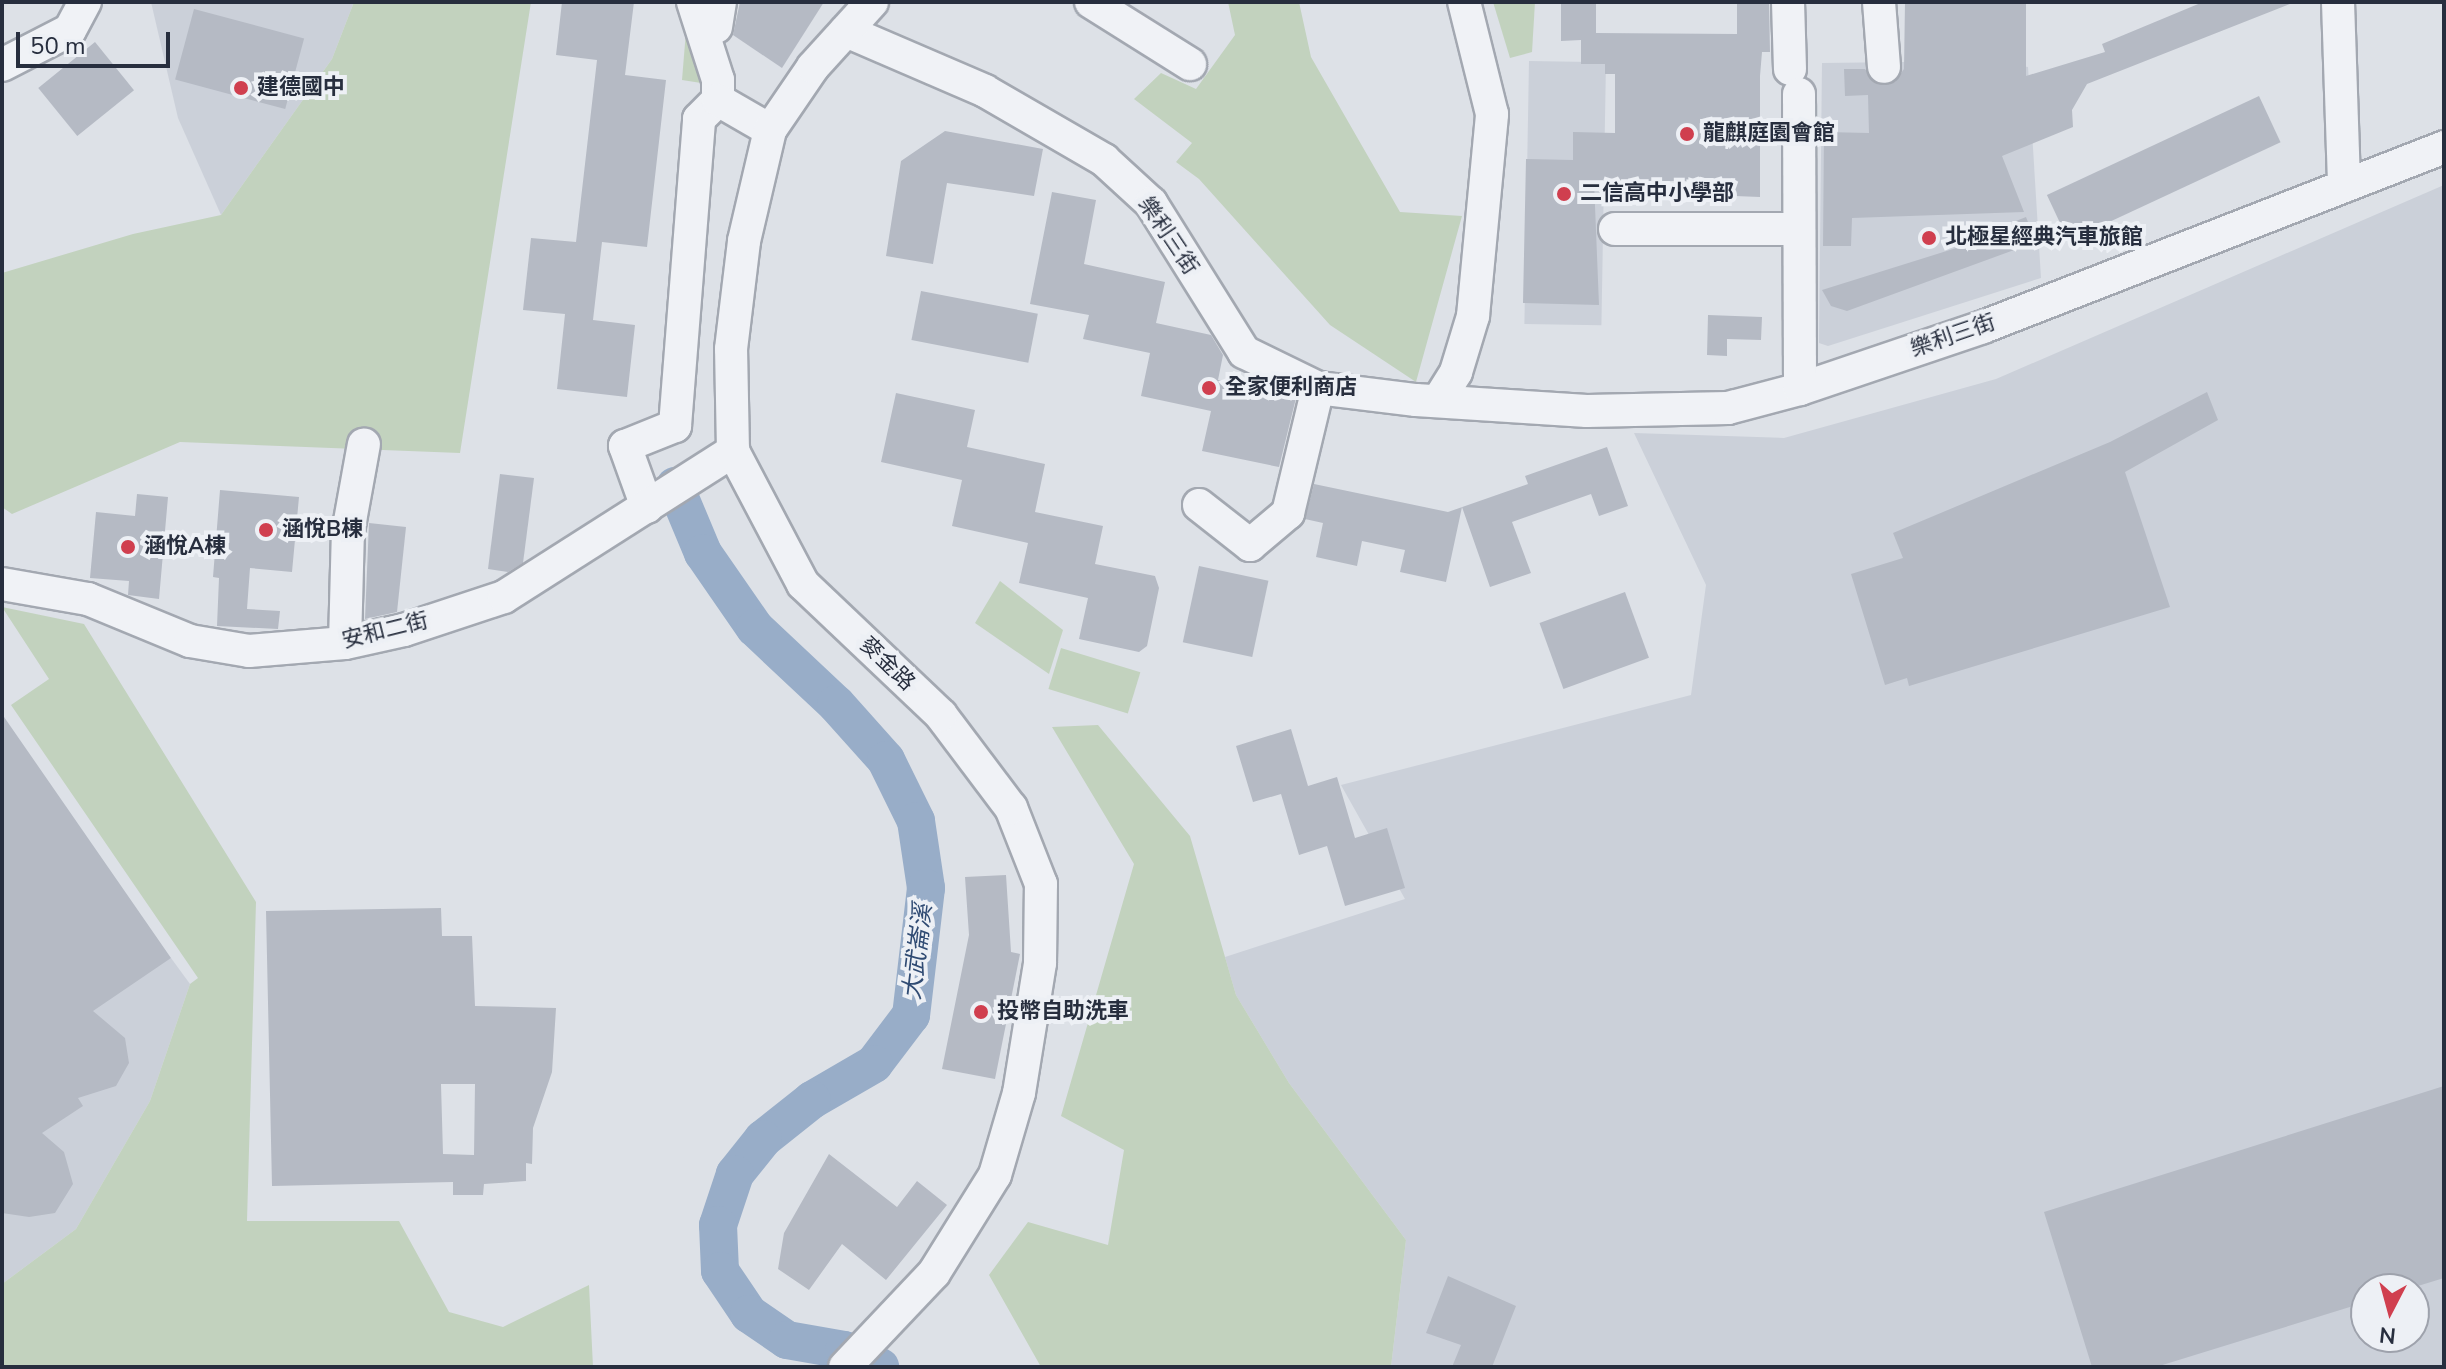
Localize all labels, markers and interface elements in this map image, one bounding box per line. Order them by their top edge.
scale bar [20,16,174,66]
text: 50 m [30,30,86,62]
place label: 建德國中 [257,75,345,101]
marker: 建德國中 [232,79,250,97]
place label: 龍麒庭園會館 [1703,121,1835,147]
marker: 龍麒庭園會館 [1678,125,1696,143]
place label: 二信高中小學部 [1580,181,1734,207]
marker: 二信高中小學部 [1555,185,1573,203]
street label: 樂利三街 [1132,192,1204,280]
place label: 北極星經典汽車旅館 [1945,225,2143,251]
marker: 北極星經典汽車旅館 [1920,229,1938,247]
street label: 樂利三街 [1907,309,1999,363]
place label: 全家便利商店 [1225,375,1357,401]
marker: 全家便利商店 [1200,379,1218,397]
place label: 涵悅B棟 [282,517,363,543]
marker: 涵悅B棟 [257,521,275,539]
place label: 涵悅A棟 [144,534,226,560]
marker: 涵悅A棟 [119,538,137,556]
street label: 安和二街 [339,608,431,654]
street label: 麥金路 [854,632,920,696]
water label: 大武崙溪 [898,903,938,1001]
place label: 投幣自助洗車 [997,999,1129,1025]
marker: 投幣自助洗車 [972,1003,990,1021]
north arrow [2350,1273,2430,1353]
text: N [2378,1319,2397,1351]

